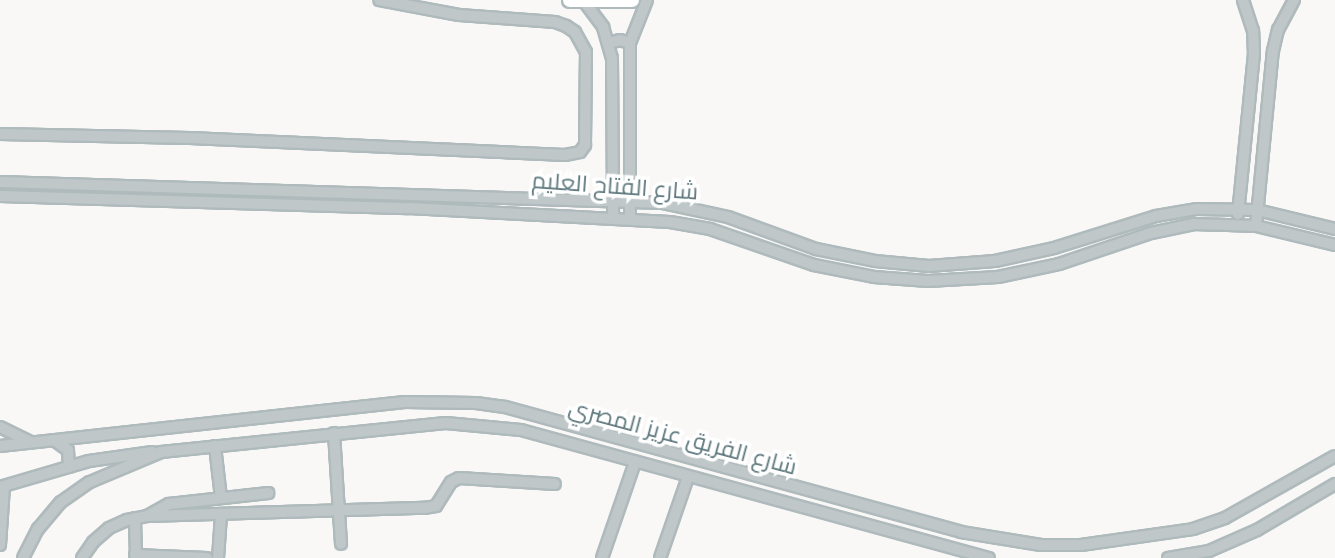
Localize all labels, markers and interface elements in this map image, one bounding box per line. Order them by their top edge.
street label: شارع الفتاح العليم [531,165,699,205]
street label: شارع الفريق عزيز المصري [566,392,800,480]

